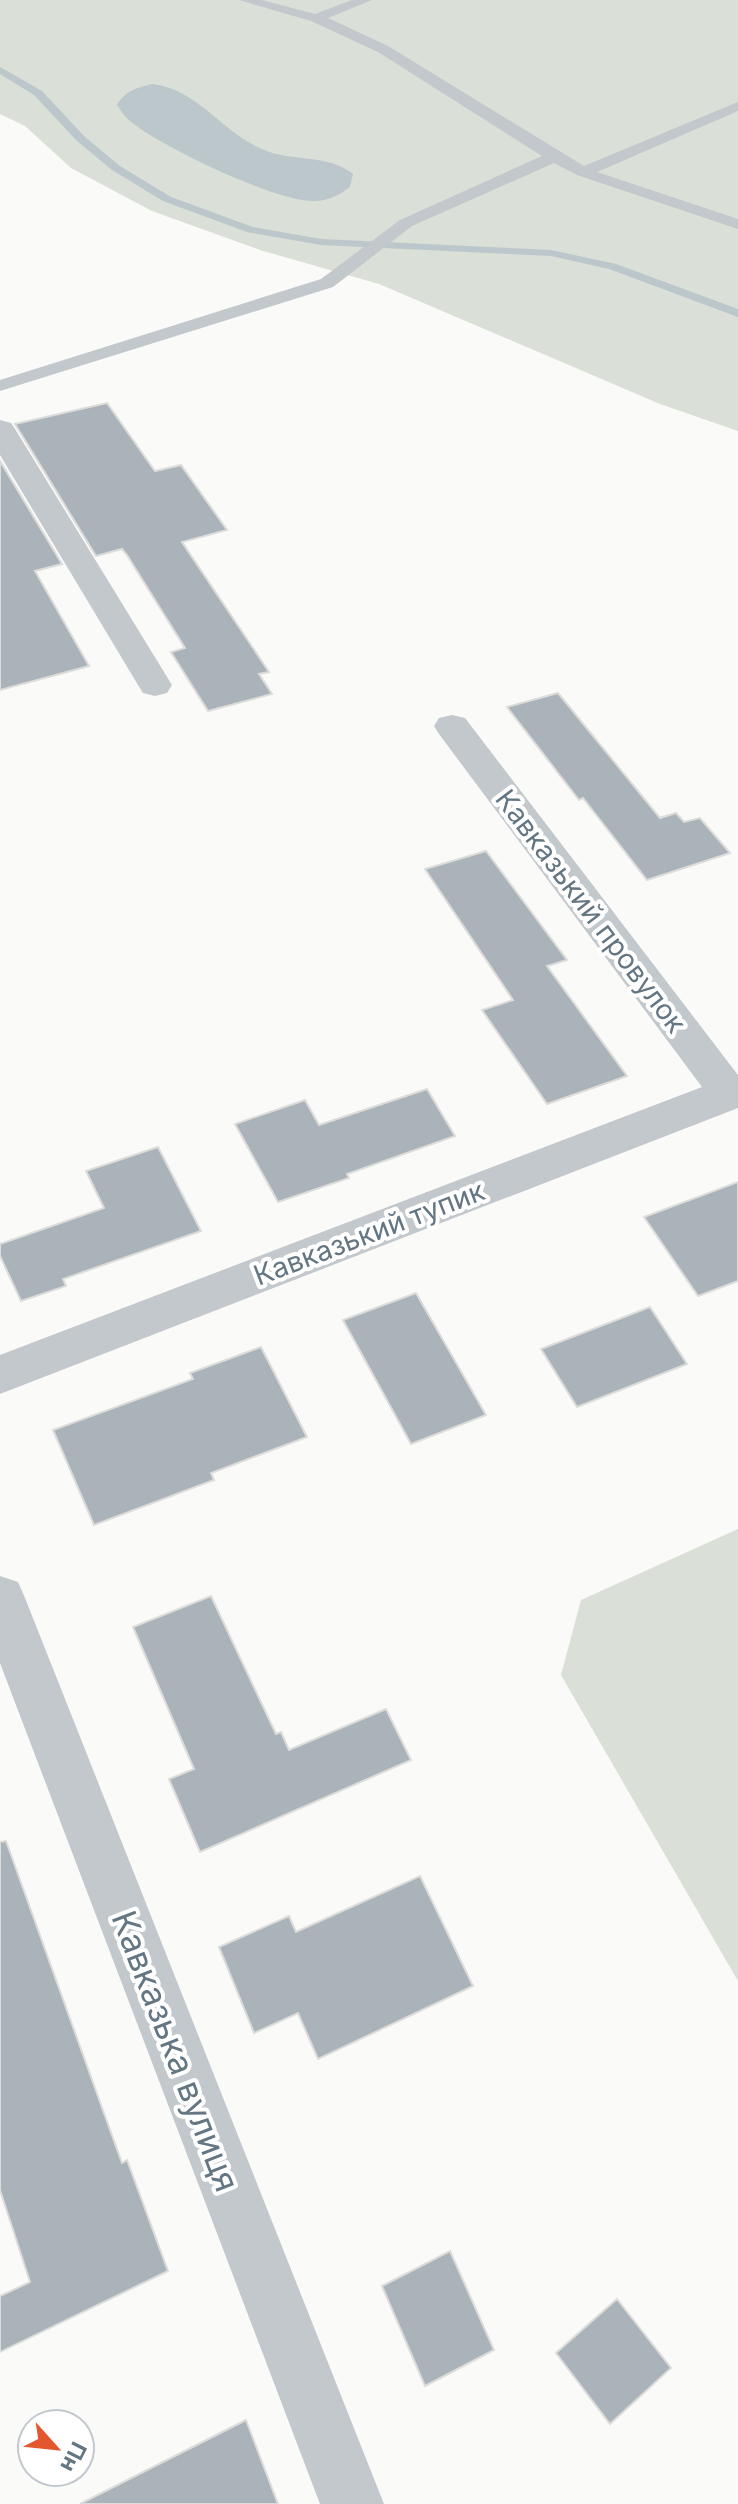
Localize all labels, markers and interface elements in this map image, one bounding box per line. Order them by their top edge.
street label: Кавказький провулок [488,783,694,1039]
street label: Кавказький тупик [249,1173,489,1293]
street label: Кавказька вулиця [104,1905,248,2197]
north arrow [16,2408,96,2488]
text: Пн [55,2438,92,2476]

